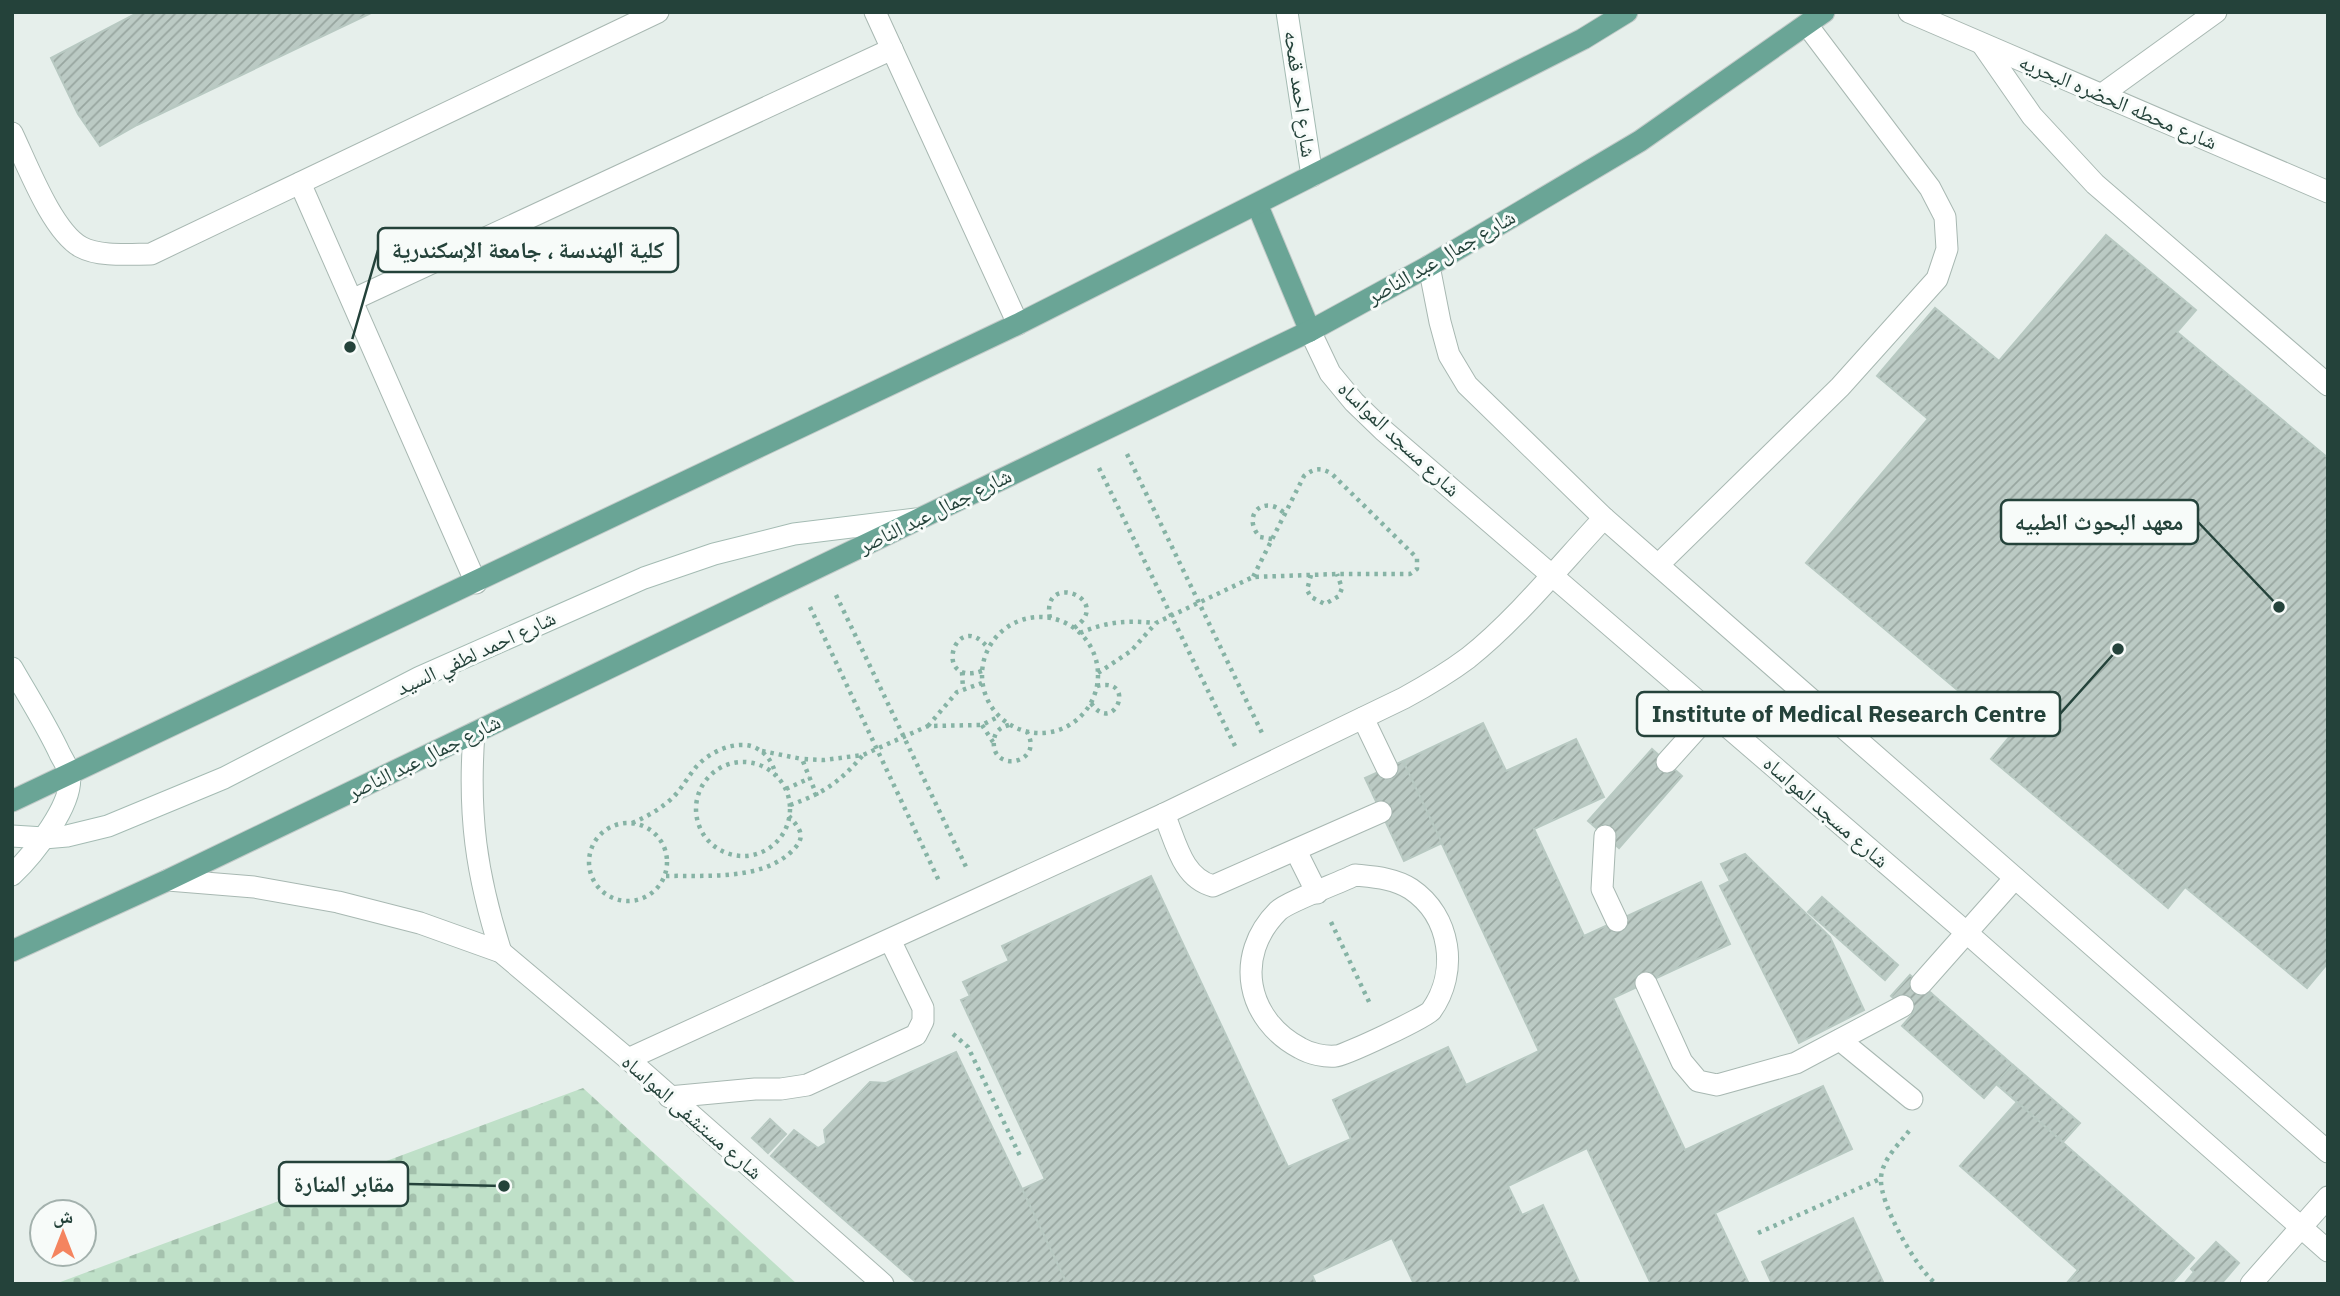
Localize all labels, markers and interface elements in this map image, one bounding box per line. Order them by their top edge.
street label: شارع احمد قمحه [1278,29,1324,159]
street label: شارع محطه الحضره البحريه [2015,47,2222,156]
street label: شارع جمال عبد الناصر [1360,202,1520,311]
callout: كلية الهندسة ، جامعة الإسكندرية [378,228,678,272]
text: كلية الهندسة ، جامعة الإسكندرية [392,234,664,264]
street label: شارع مسجد المواساه [1332,374,1467,502]
street label: شارع جمال عبد الناصر [852,461,1016,560]
callout: معهد البحوث الطبيه [2001,500,2198,544]
text: معهد البحوث الطبيه [2015,506,2183,536]
street label: شارع احمد لطفي السيد [391,603,561,704]
callout: Institute of Medical Research Centre [1637,692,2060,736]
text: Institute of Medical Research Centre [1652,698,2046,728]
street label: شارع جمال عبد الناصر [341,707,505,806]
street label: شارع مسجد المواساه [1758,749,1895,874]
street label: شارع مستشفى المواساه [616,1047,769,1185]
callout: مقابر المنارة [279,1162,408,1206]
text: مقابر المنارة [294,1168,394,1198]
north arrow [28,1198,98,1268]
text: ش [53,1204,73,1228]

